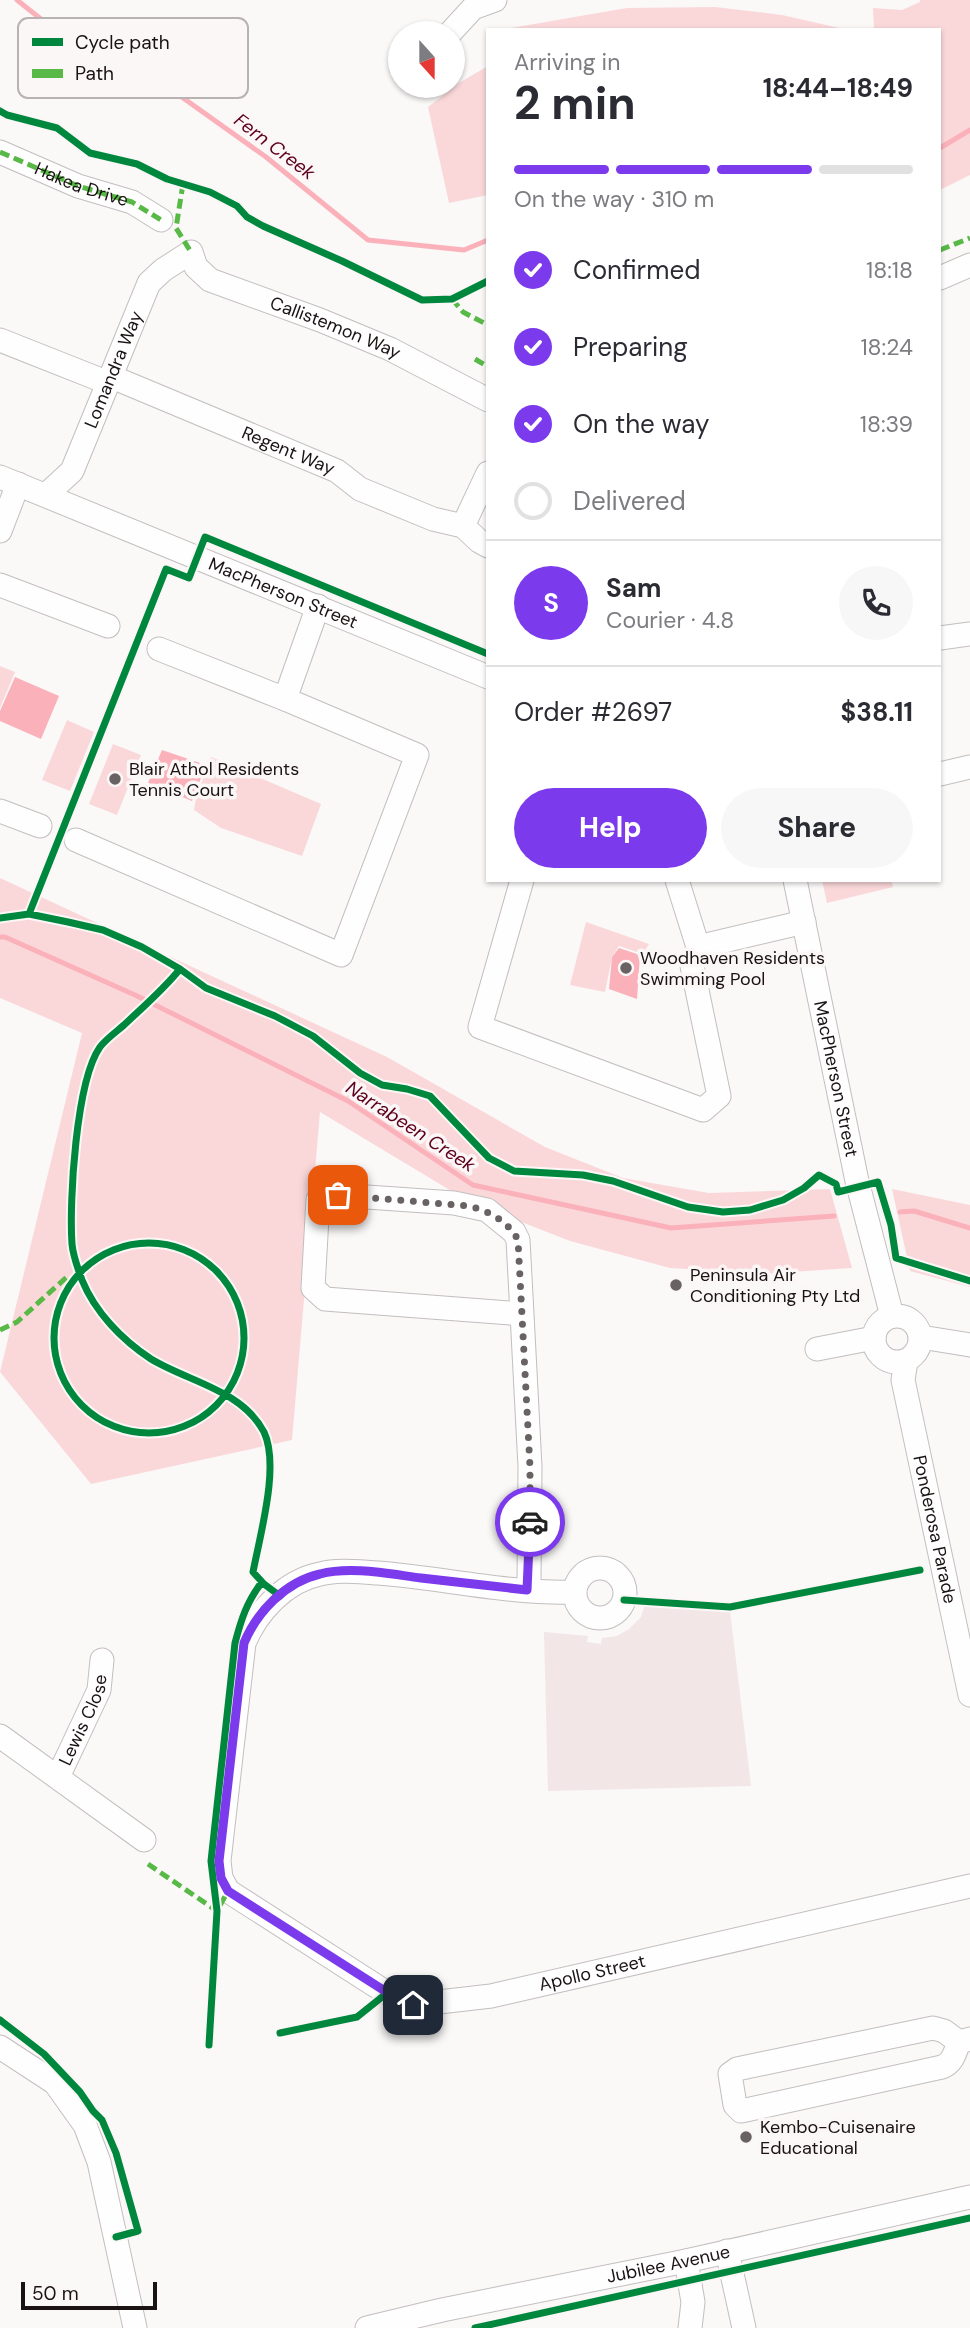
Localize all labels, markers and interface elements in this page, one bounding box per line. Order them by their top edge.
legend [18,18,248,98]
north arrow [388,21,466,98]
map controls [388,21,465,98]
text: Cycle path [75,30,170,55]
text: Arriving in [514,47,620,77]
text: Path [75,61,114,86]
text: 18:44–18:49 [763,71,913,105]
text: 2 min [514,73,636,133]
water label: Fern Creek [229,108,321,185]
street label: Hakea Drive [31,157,131,212]
text: On the way · 310 m [514,184,714,214]
icon: check [514,251,552,289]
text: Confirmed [573,253,700,287]
text: 18:18 [866,255,913,285]
street label: Callistemon Way [267,291,405,365]
street label: Lomandra Way [79,307,148,432]
icon: check [514,328,552,366]
text: Preparing [573,330,688,364]
text: 18:24 [860,332,913,362]
icon: check [514,405,552,443]
text: On the way [573,407,709,441]
text: 18:39 [860,409,913,439]
street label: Regent Way [238,421,338,481]
text: Delivered [573,484,686,518]
street label: MacPherson Street [205,552,361,634]
button: phone [839,566,913,640]
text: Sam [606,571,661,605]
text: S [543,586,559,620]
text: Courier · 4.8 [606,605,734,635]
text: Order #2697 [514,695,672,729]
text: $38.11 [841,695,913,729]
place label: Blair Athol Residents Tennis Court [129,757,299,802]
marker: Blair Athol Residents Tennis Court [107,771,123,787]
button: Help [514,788,707,868]
button: Share [721,788,913,868]
place label: Woodhaven Residents Swimming Pool [640,946,825,991]
marker: Woodhaven Residents Swimming Pool [618,960,634,976]
street label: MacPherson Street [808,999,864,1159]
water label: Narrabeen Creek [341,1075,481,1178]
pin [308,1165,368,1225]
icon: bag [319,1176,357,1214]
place label: Peninsula Air Conditioning Pty Ltd [690,1263,860,1308]
marker: Peninsula Air Conditioning Pty Ltd [668,1277,684,1293]
street label: Ponderosa Parade [907,1453,962,1606]
courier [495,1487,565,1557]
icon: car [511,1503,549,1541]
street label: Lewis Close [53,1673,113,1769]
street label: Apollo Street [537,1949,648,1997]
pin [383,1975,443,2035]
icon: home [394,1986,432,2024]
place label: Kembo-Cuisenaire Educational [760,2115,916,2160]
marker: Kembo-Cuisenaire Educational [738,2129,754,2145]
street label: Jubilee Avenue [604,2239,732,2289]
scale bar [21,2279,158,2311]
text: 50 m [32,2281,79,2306]

